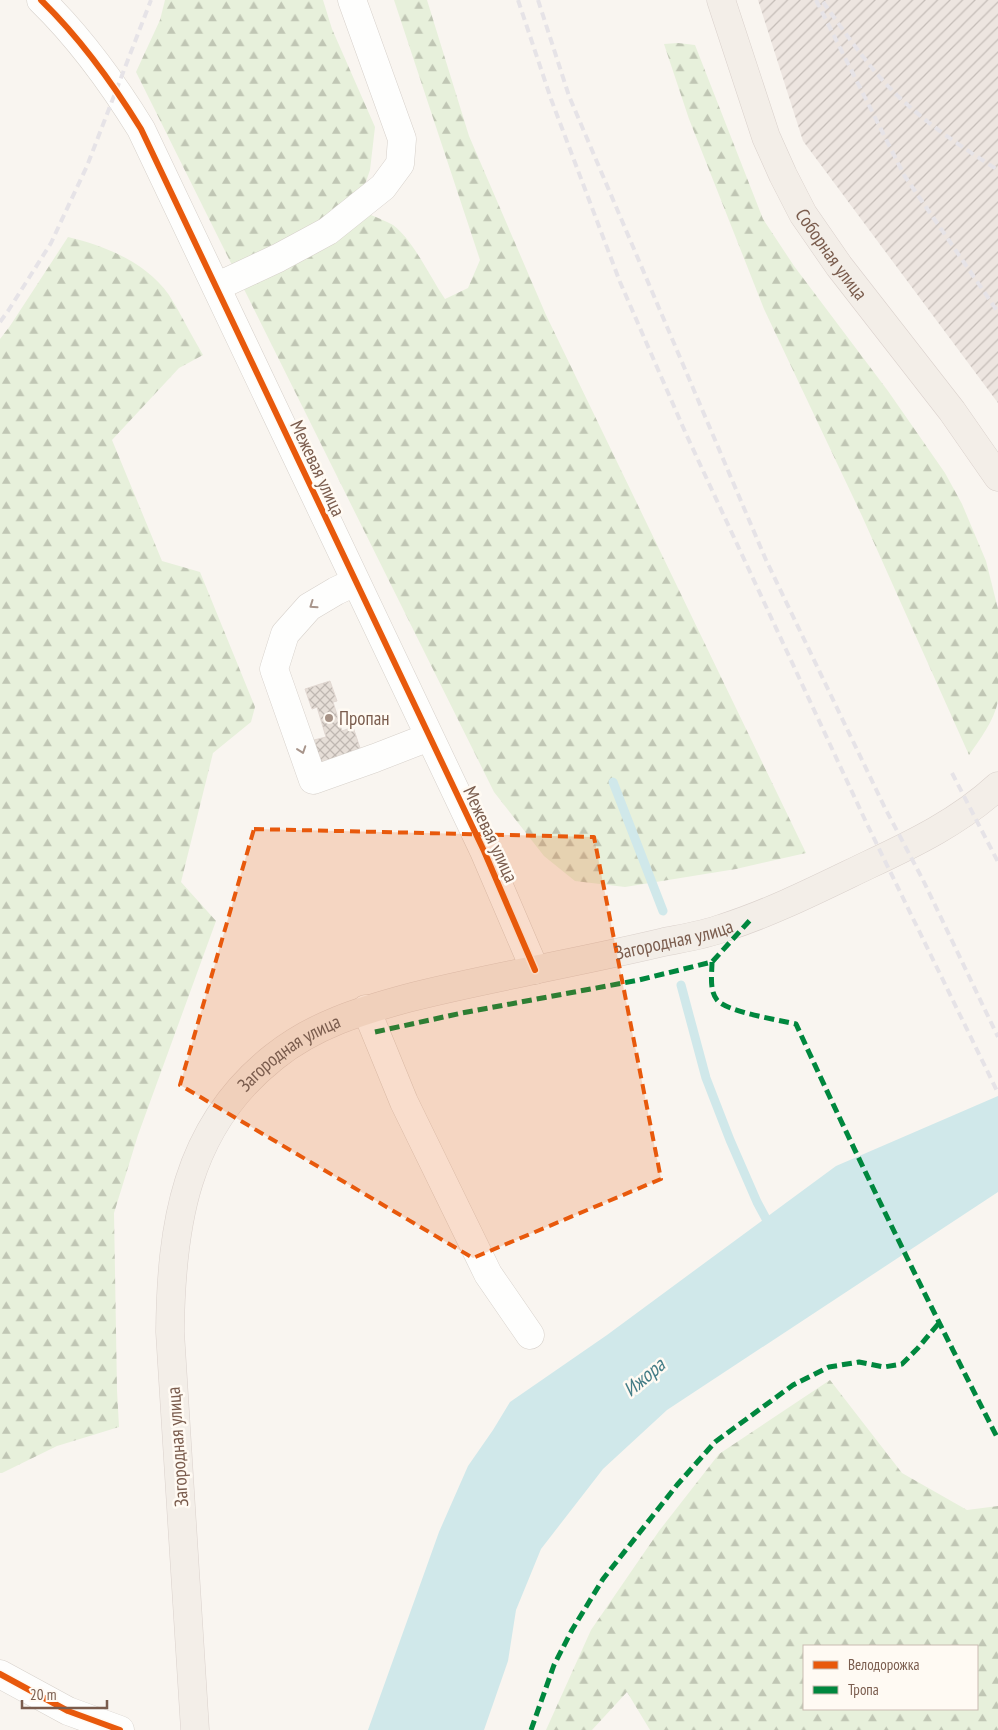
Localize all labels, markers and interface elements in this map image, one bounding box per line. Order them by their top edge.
street label: Соборная улица [790,205,873,305]
street label: Межевая улица [285,416,351,520]
one-way arrow [309,599,319,608]
place label: Пропан [339,706,389,730]
marker: Пропан [323,712,335,724]
one-way arrow [296,745,306,754]
street label: Межевая улица [458,782,524,886]
street label: Загородная улица [613,914,736,965]
street label: Загородная улица [232,1009,344,1096]
water label: Ижора [618,1351,671,1402]
street label: Загородная улица [161,1386,193,1508]
legend [803,1645,978,1710]
text: Велодорожка [848,1655,919,1674]
scale bar [22,1678,108,1710]
text: Тропа [848,1680,879,1699]
text: 20 m [30,1685,56,1704]

